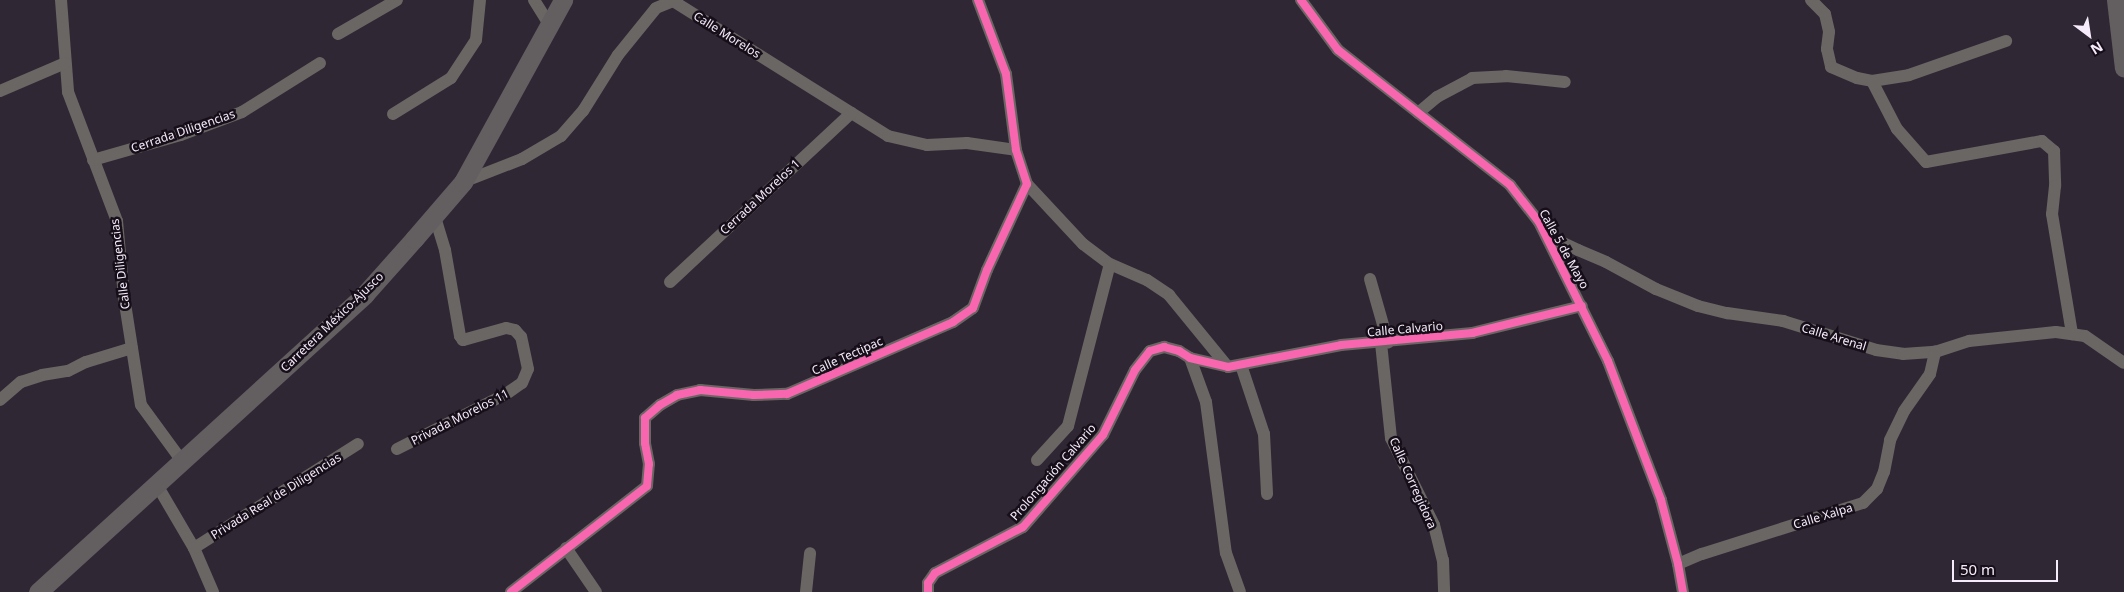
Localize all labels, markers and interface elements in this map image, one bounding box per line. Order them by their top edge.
street label: Calle Morelos [691,9,763,61]
north arrow [2064,10,2114,60]
text: N [2087,37,2107,59]
street label: Cerrada Diligencias [129,106,237,156]
street label: Cerrada Morelos 1 [717,156,803,238]
street label: Calle 5 de Mayo [1536,207,1592,291]
street label: Calle Diligencias [107,218,133,310]
street label: Carretera México-Ajusco [278,269,386,375]
street label: Calle Calvario [1367,319,1443,339]
street label: Calle Arenal [1800,320,1868,354]
street label: Calle Tectipac [809,334,885,378]
street label: Privada Morelos 11 [409,386,511,448]
street label: Prolongación Calvario [1007,421,1099,523]
street label: Calle Corregidora [1386,435,1440,531]
street label: Privada Real de Diligencias [208,450,344,542]
street label: Calle Xalpa [1792,500,1854,532]
scale bar [1954,550,2060,582]
text: 50 m [1960,559,1995,579]

